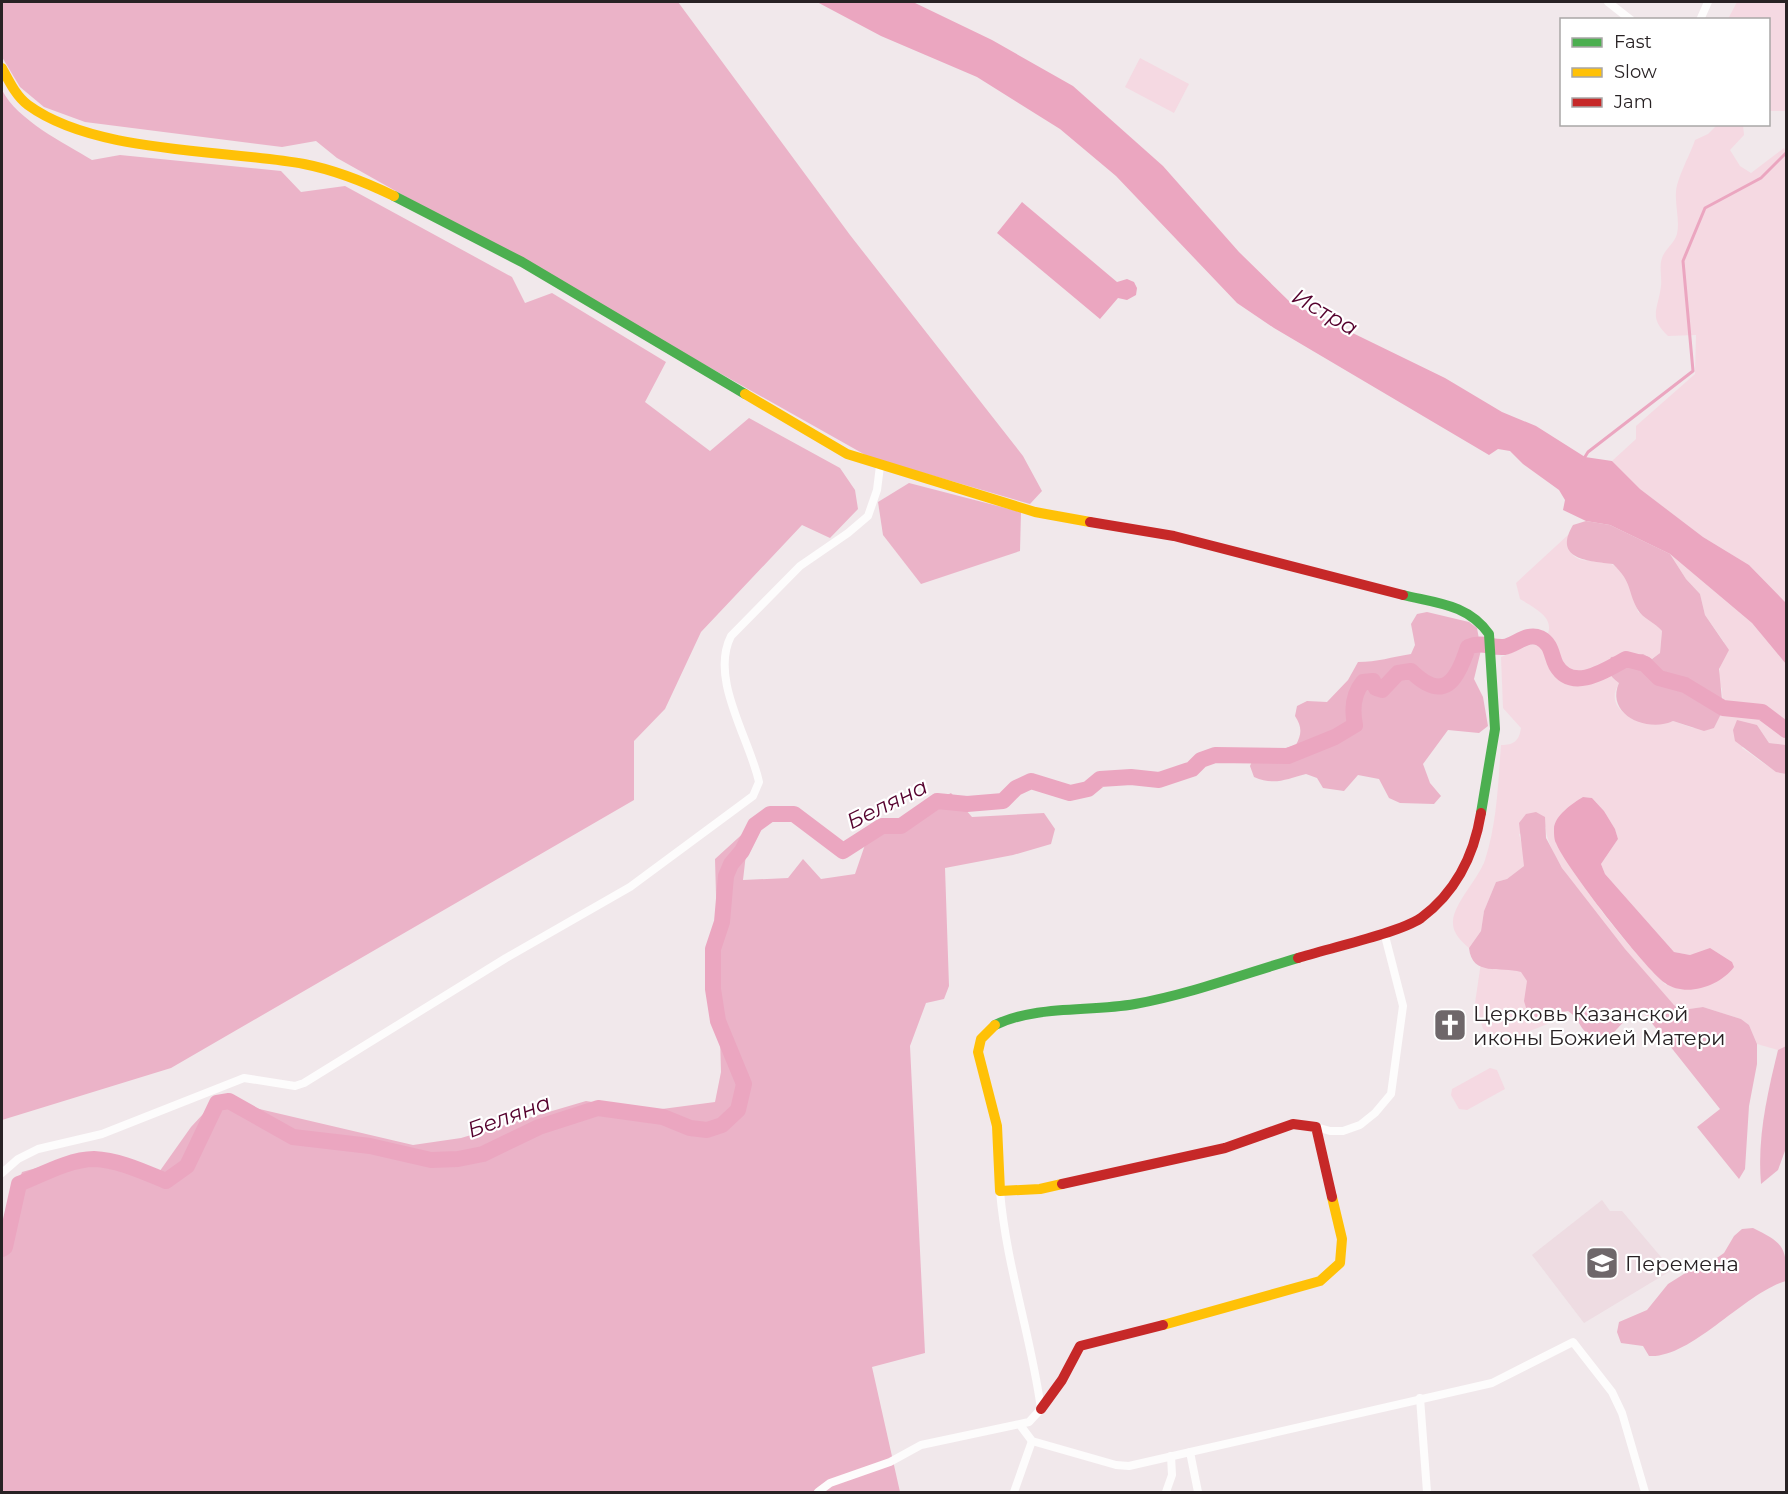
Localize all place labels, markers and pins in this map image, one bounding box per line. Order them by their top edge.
place label: Церковь Казанской иконы Божией Матери [1473,1001,1726,1050]
church icon: Церковь Казанской иконы Божией Матери [1432,1007,1468,1043]
school or university icon: Перемена [1584,1245,1620,1281]
place label: Перемена [1625,1251,1739,1276]

